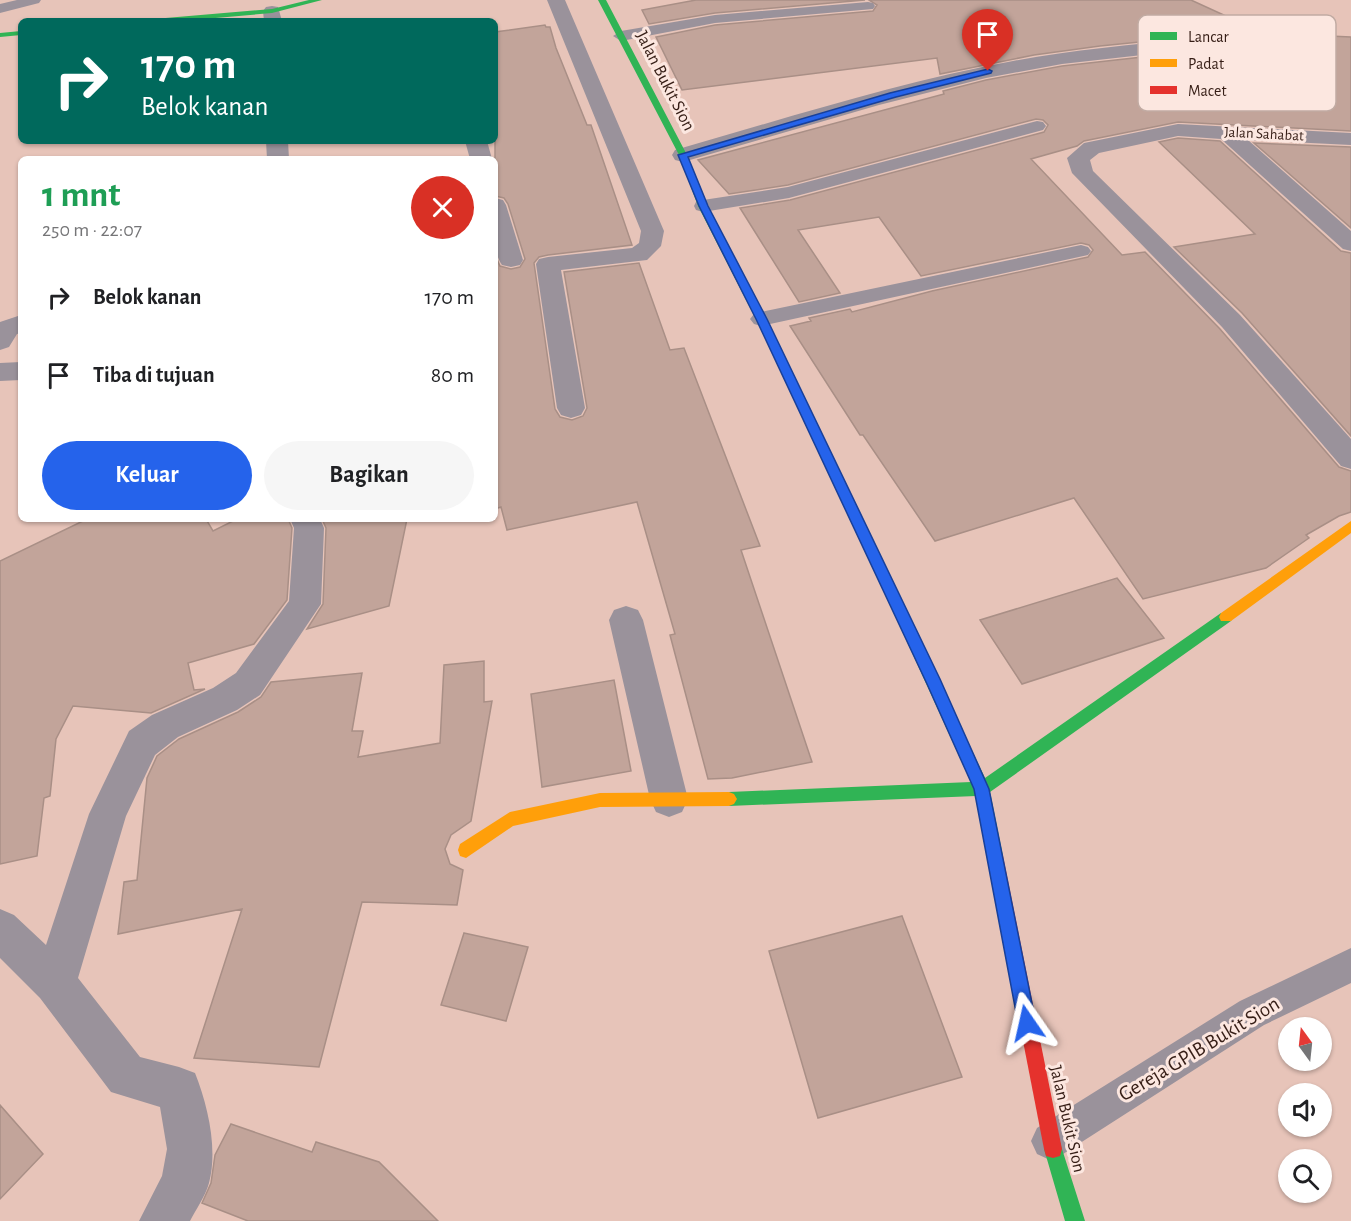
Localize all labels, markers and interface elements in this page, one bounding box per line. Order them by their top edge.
pin [962,9,1013,71]
legend [1138,15,1336,111]
icon: arrive [971,18,1004,51]
street label: Jalan Bukit Sion [632,28,698,134]
text: Lancar [1188,29,1229,45]
icon: right [42,42,120,120]
text: 170 m [141,44,236,86]
text: Padat [1188,56,1224,72]
text: Macet [1188,83,1226,99]
text: Belok kanan [141,93,268,120]
street label: Jalan Sahabat [1224,124,1304,144]
button: close [411,176,474,239]
text: 1 mnt [42,177,120,213]
text: 250 m · 22:07 [42,220,142,240]
icon: right [42,281,75,314]
text: Belok kanan [93,286,201,308]
text: 170 m [424,286,474,308]
icon: arrive [42,359,75,392]
text: Tiba di tujuan [93,364,215,386]
text: 80 m [431,364,474,386]
button: Keluar [42,441,252,510]
button: Bagikan [264,441,474,510]
position arrow [995,991,1059,1055]
street label: Gereja GPIB Bukit Sion [1115,993,1283,1105]
north arrow [1278,1017,1332,1071]
map controls [1278,1017,1332,1203]
street label: Jalan Bukit Sion [1046,1064,1088,1174]
button: sound [1278,1083,1332,1137]
button: search [1278,1149,1332,1203]

